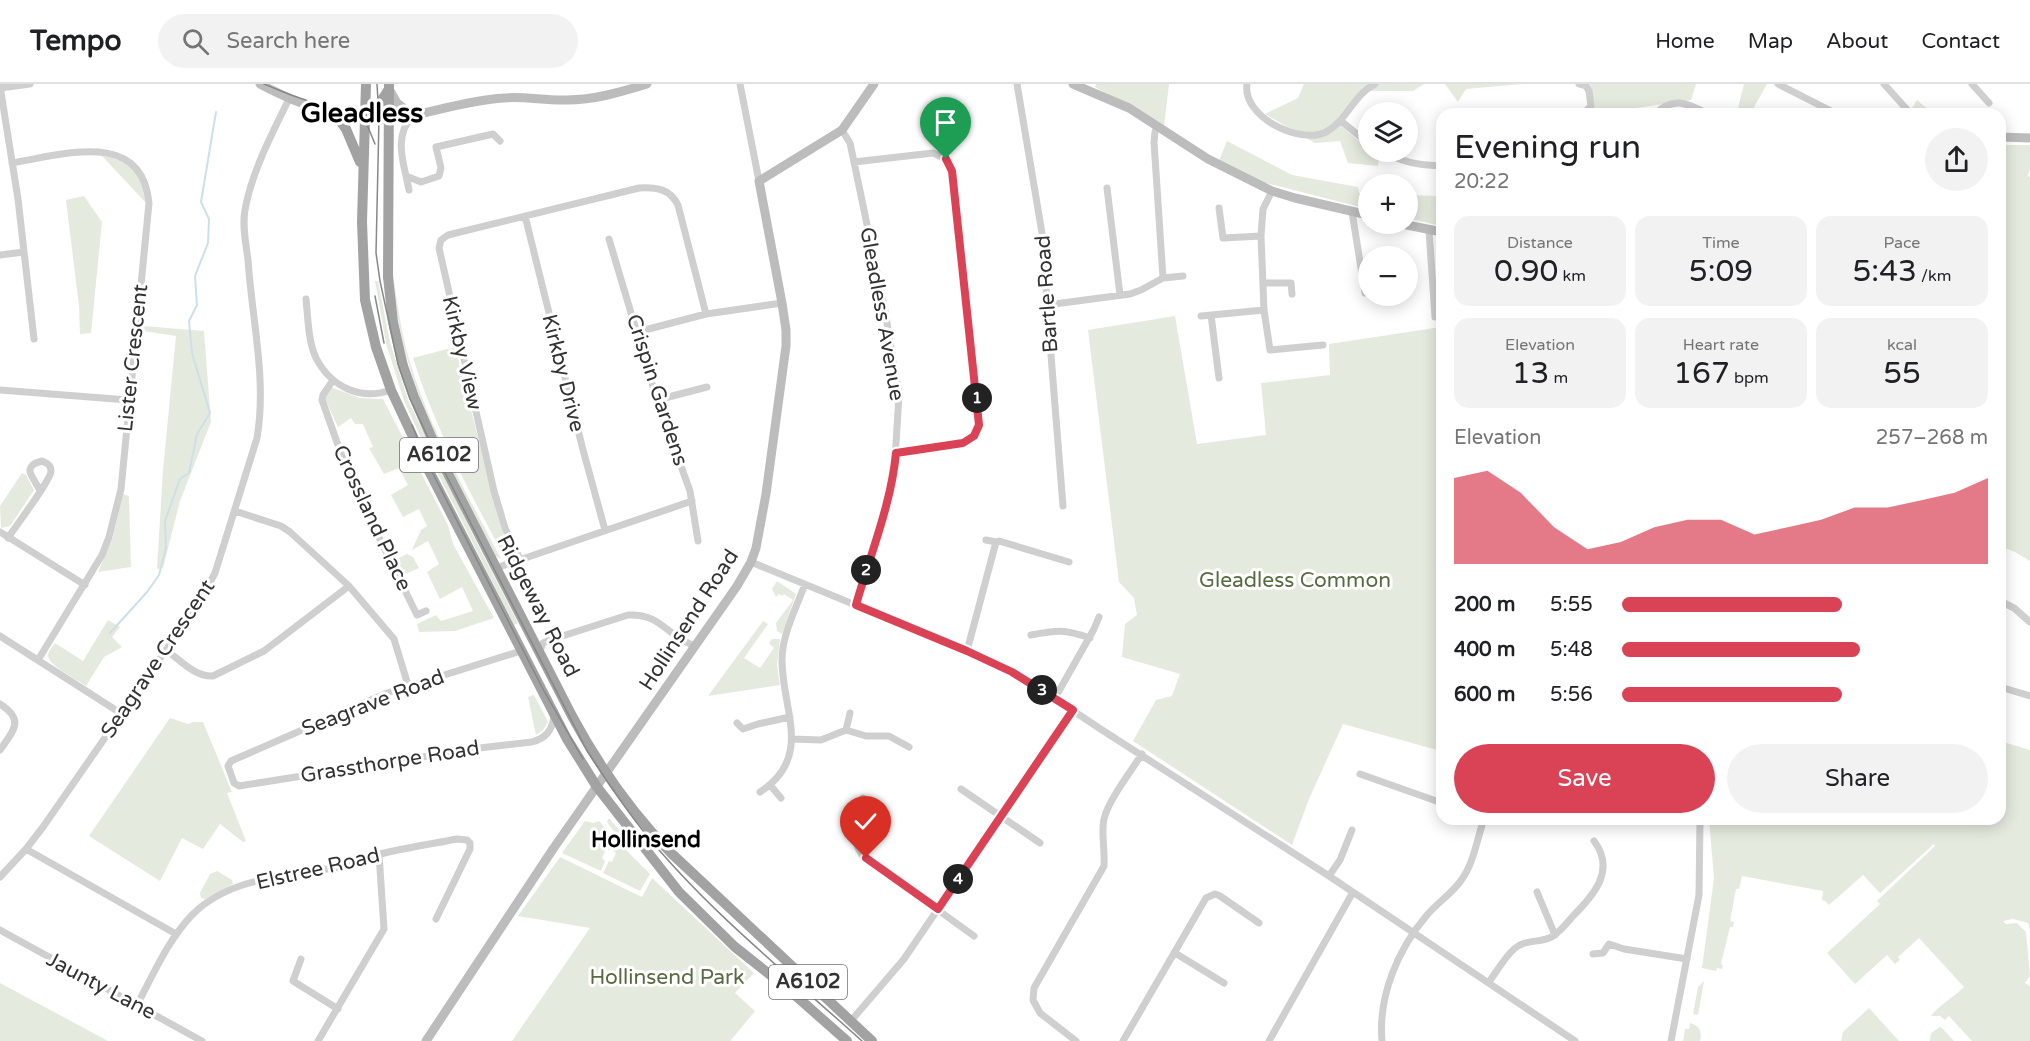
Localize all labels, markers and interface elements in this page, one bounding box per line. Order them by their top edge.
search box [158,14,578,68]
text: Tempo [30,24,122,58]
icon: search [179,25,212,58]
text: Search here [227,28,350,54]
text: Home [1655,29,1715,54]
text: Map [1748,29,1793,54]
text: About [1826,29,1888,54]
text: Contact [1921,29,2000,54]
district label: Gleadless [301,97,423,130]
pin [920,97,971,159]
map controls [1358,102,1418,306]
button: layers [1358,102,1418,162]
icon: arrive [929,106,962,139]
text: Evening run [1454,128,1641,167]
button: share [1925,128,1988,191]
text: 20:22 [1454,170,1509,194]
button: + [1358,174,1418,234]
street label: Gleadless Avenue [854,225,910,403]
text: Distance [1507,233,1573,253]
text: Time [1702,233,1740,253]
text: Pace [1884,233,1920,253]
street label: Bartle Road [1030,234,1064,354]
button: − [1358,246,1418,306]
text: 0.90 [1494,253,1558,290]
text: 5:09 [1689,253,1753,290]
text: 5:43 [1853,253,1917,290]
text: km [1558,266,1586,286]
text: /km [1917,266,1951,286]
street label: Lister Crescent [113,283,153,433]
street label: Kirkby View [437,293,487,413]
street label: Crispin Gardens [621,311,693,469]
street label: Kirkby Drive [536,312,590,435]
text: Elevation [1505,335,1575,355]
text: Heart rate [1683,335,1759,355]
text: kcal [1887,335,1917,355]
text: 13 [1512,355,1549,392]
text: 167 [1673,355,1730,392]
text: 55 [1883,355,1921,392]
text: m [1549,368,1568,388]
text: bpm [1730,368,1769,388]
pin: 1 [962,383,992,413]
text: 1 [972,388,982,408]
text: Elevation [1454,426,1541,450]
text: 257–268 m [1876,426,1988,450]
road number: A6102 [400,438,478,472]
street label: Crossland Place [327,441,417,595]
street label: Ridgeway Road [491,531,585,681]
street label: Hollinsend Road [634,545,744,695]
pin: 2 [851,555,881,585]
text: 2 [861,560,871,580]
park label: Gleadless Common [1199,568,1391,593]
street label: Seagrave Crescent [96,575,220,743]
text: 200 m [1454,593,1515,617]
text: 5:55 [1550,593,1593,617]
text: 400 m [1454,638,1515,662]
text: 5:48 [1550,638,1593,662]
street label: Seagrave Road [298,664,448,742]
pin: 3 [1027,675,1057,705]
text: 3 [1037,680,1047,700]
text: 600 m [1454,683,1515,707]
text: 5:56 [1550,683,1593,707]
street label: Grassthorpe Road [299,736,481,788]
button: Save [1454,744,1715,813]
button: Share [1727,744,1988,813]
pin [840,796,891,858]
icon: check [849,805,882,838]
district label: Hollinsend [591,827,701,853]
street label: Elstree Road [254,843,382,895]
pin: 4 [943,864,973,894]
text: 4 [953,869,963,889]
street label: Jaunty Lane [42,947,160,1025]
park label: Hollinsend Park [589,965,745,990]
road number: A6102 [769,965,847,999]

